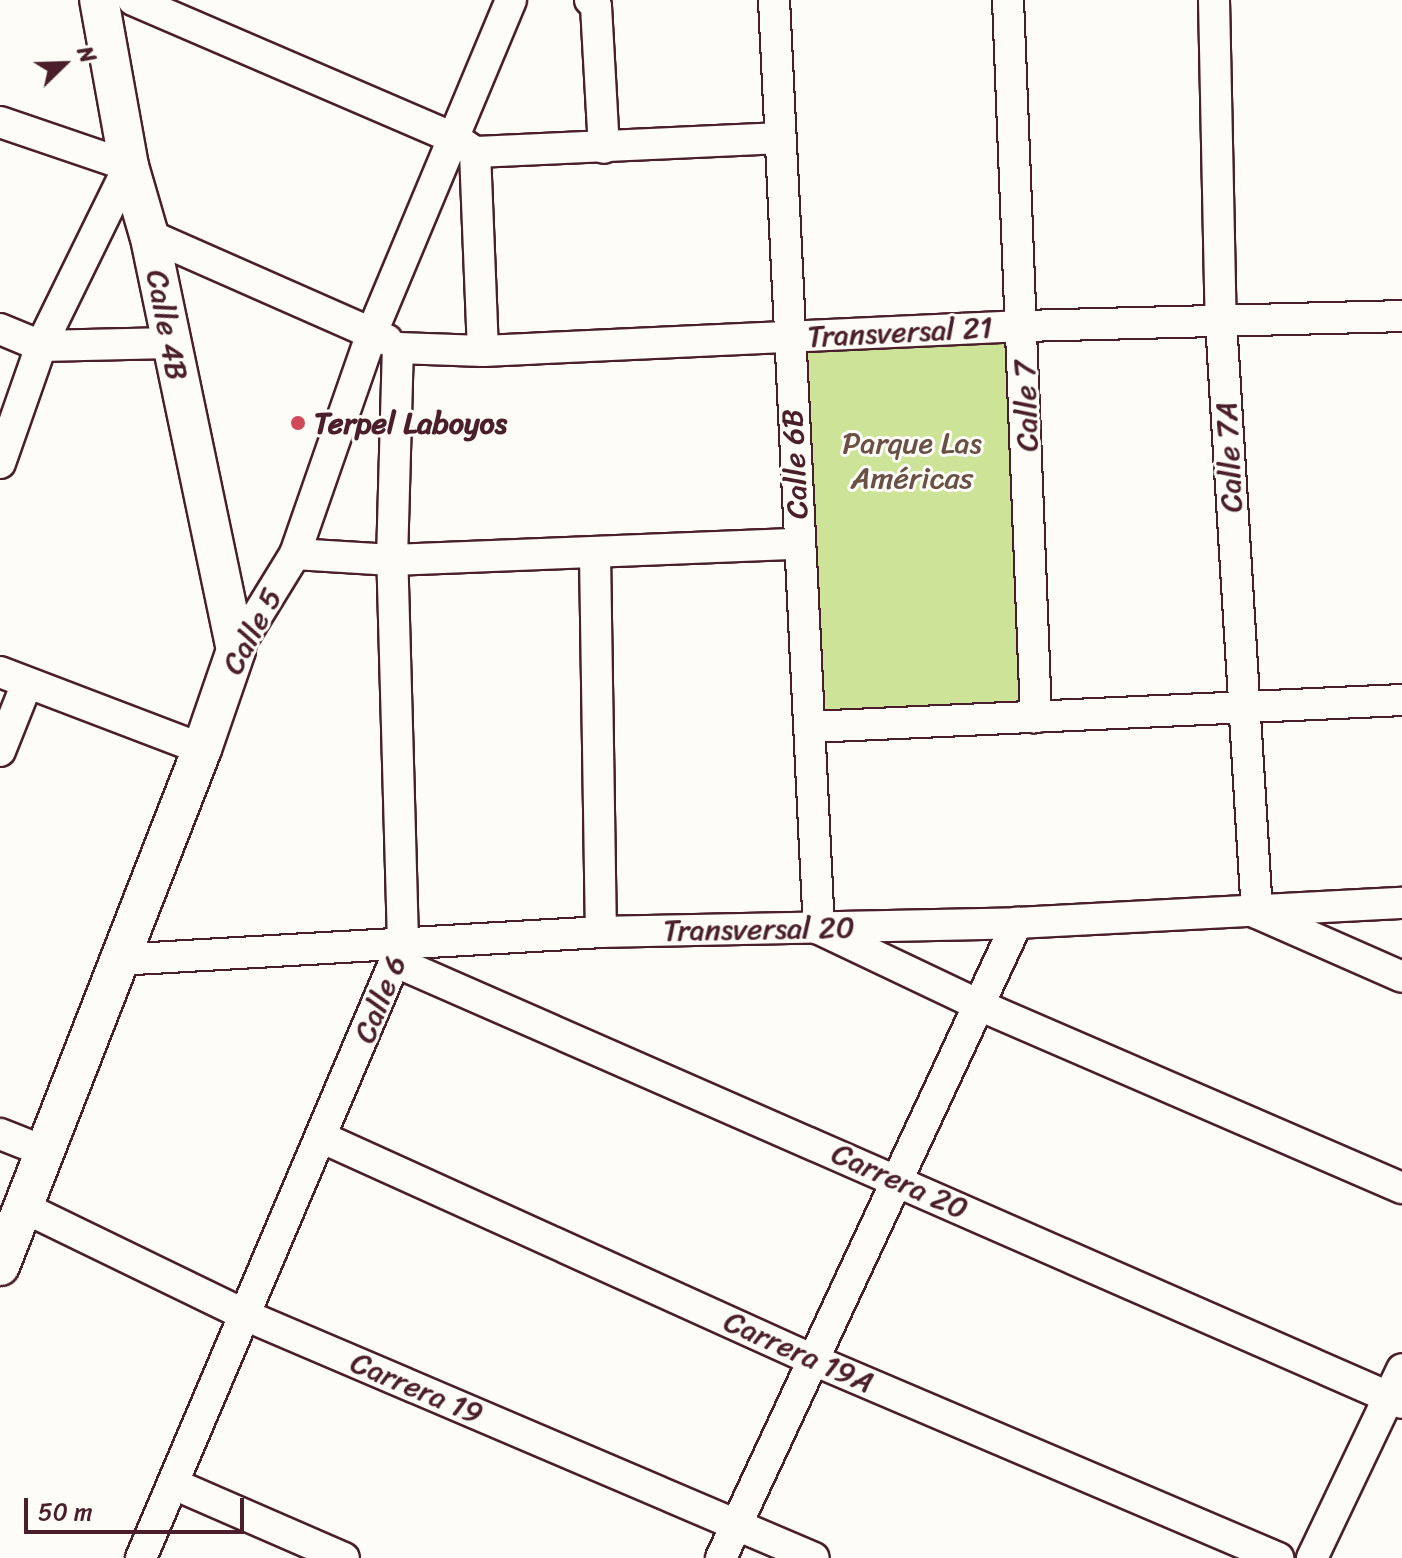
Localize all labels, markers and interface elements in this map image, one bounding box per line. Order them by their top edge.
north arrow [24,24,104,104]
text: N [66,40,107,69]
street label: Calle 4B [139,267,195,383]
street label: Transversal 21 [807,309,993,355]
street label: Calle 7 [1006,360,1046,452]
street label: Calle 7A [1208,401,1250,513]
place label: Terpel Laboyos [314,405,507,441]
street label: Calle 6B [774,408,816,520]
marker: Terpel Laboyos [289,414,307,432]
park label: Parque Las Américas [841,425,983,496]
street label: Calle 5 [214,582,290,680]
street label: Transversal 20 [663,909,855,949]
street label: Calle 6 [346,950,414,1048]
street label: Carrera 20 [826,1135,974,1227]
street label: Carrera 19A [719,1303,879,1401]
street label: Carrera 19 [345,1344,489,1432]
scale bar [28,1482,248,1532]
text: 50 m [38,1491,93,1533]

